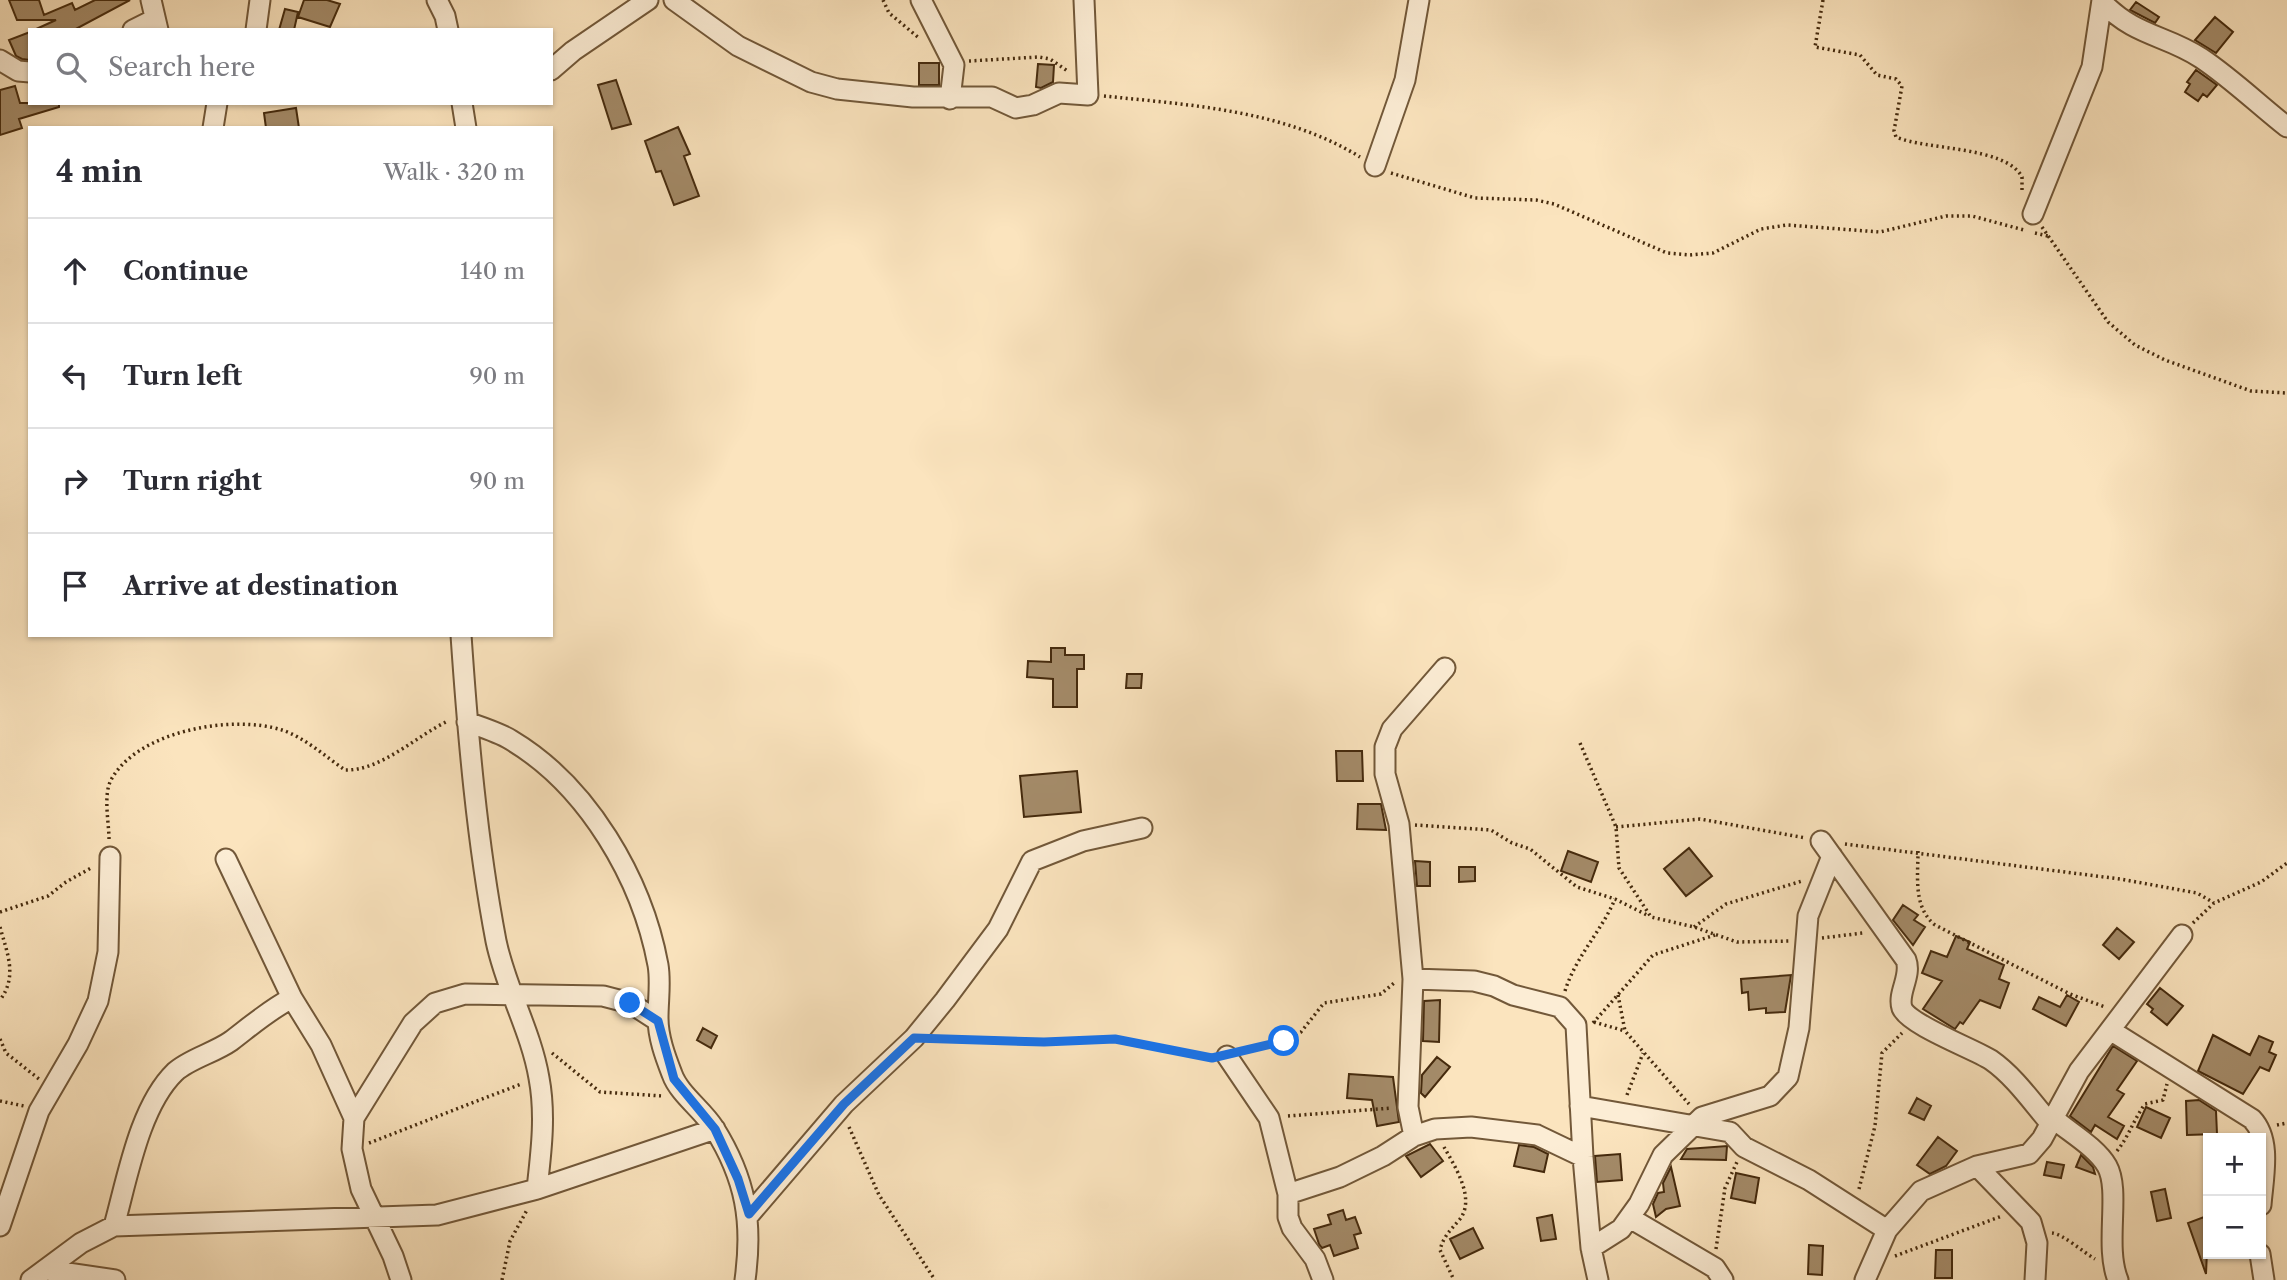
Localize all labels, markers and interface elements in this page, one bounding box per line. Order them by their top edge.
search box [28,28,553,105]
icon: search [52,48,90,86]
text: Search here [108,51,255,83]
text: 4 min [56,153,142,190]
text: Walk · 320 m [383,158,525,186]
icon: ahead [56,252,94,290]
text: Continue [123,255,248,287]
text: 140 m [460,257,525,285]
icon: left [56,357,94,395]
text: Turn left [123,360,242,392]
text: 90 m [469,362,525,390]
icon: right [56,462,94,500]
text: Turn right [123,465,262,497]
text: 90 m [469,467,525,495]
icon: arrive [56,567,94,605]
text: Arrive at destination [123,570,398,602]
route end [614,987,645,1018]
route start [1268,1025,1299,1056]
map controls [2203,1133,2266,1259]
button: + [2203,1133,2266,1196]
button: − [2203,1196,2266,1259]

